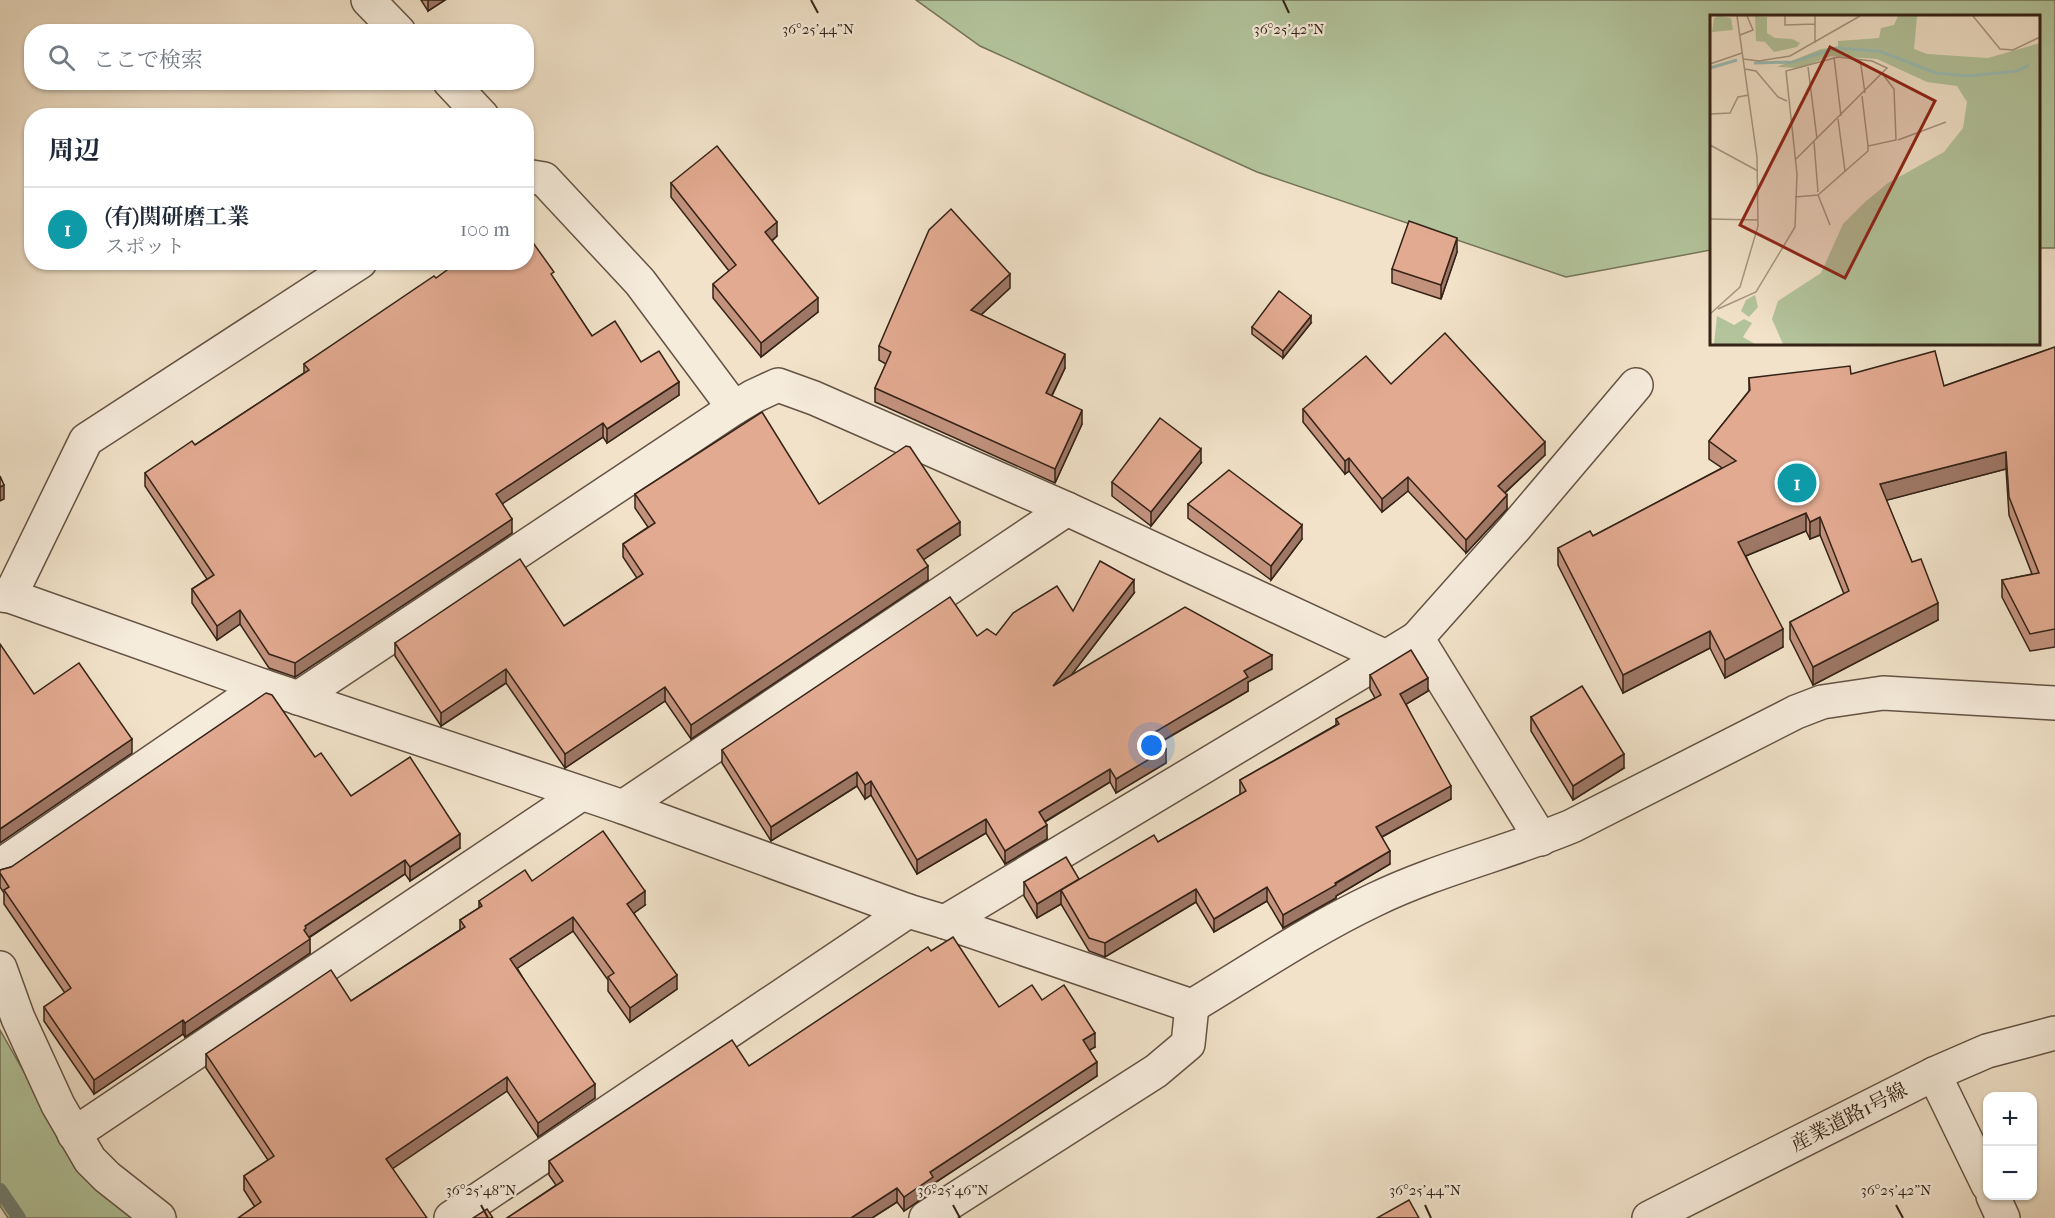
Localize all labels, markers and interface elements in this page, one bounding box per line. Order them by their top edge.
inset map [1710,15,2040,345]
text: 36°25'44"N [782,20,855,38]
text: 36°25'42"N [1254,20,1325,38]
search box [24,24,534,90]
icon: search [45,41,78,74]
text: ここで検索 [93,47,203,73]
text: 周辺 [48,135,100,166]
text: (有)関研磨工業 [105,204,249,230]
text: 1 [64,218,71,241]
text: 100 m [460,218,510,241]
text: スポット [105,235,185,258]
pin: 1 [1778,460,1816,506]
your location [1137,731,1166,760]
street label: 産業道路1号線 [1787,1078,1911,1156]
map controls [1983,1092,2037,1200]
button: + [1983,1092,2037,1146]
button: − [1983,1146,2037,1200]
text: 36°25'48"N [446,1181,517,1199]
text: 36°25'46"N [917,1181,989,1199]
text: 36°25'44"N [1389,1181,1462,1199]
text: 36°25'42"N [1861,1181,1932,1199]

